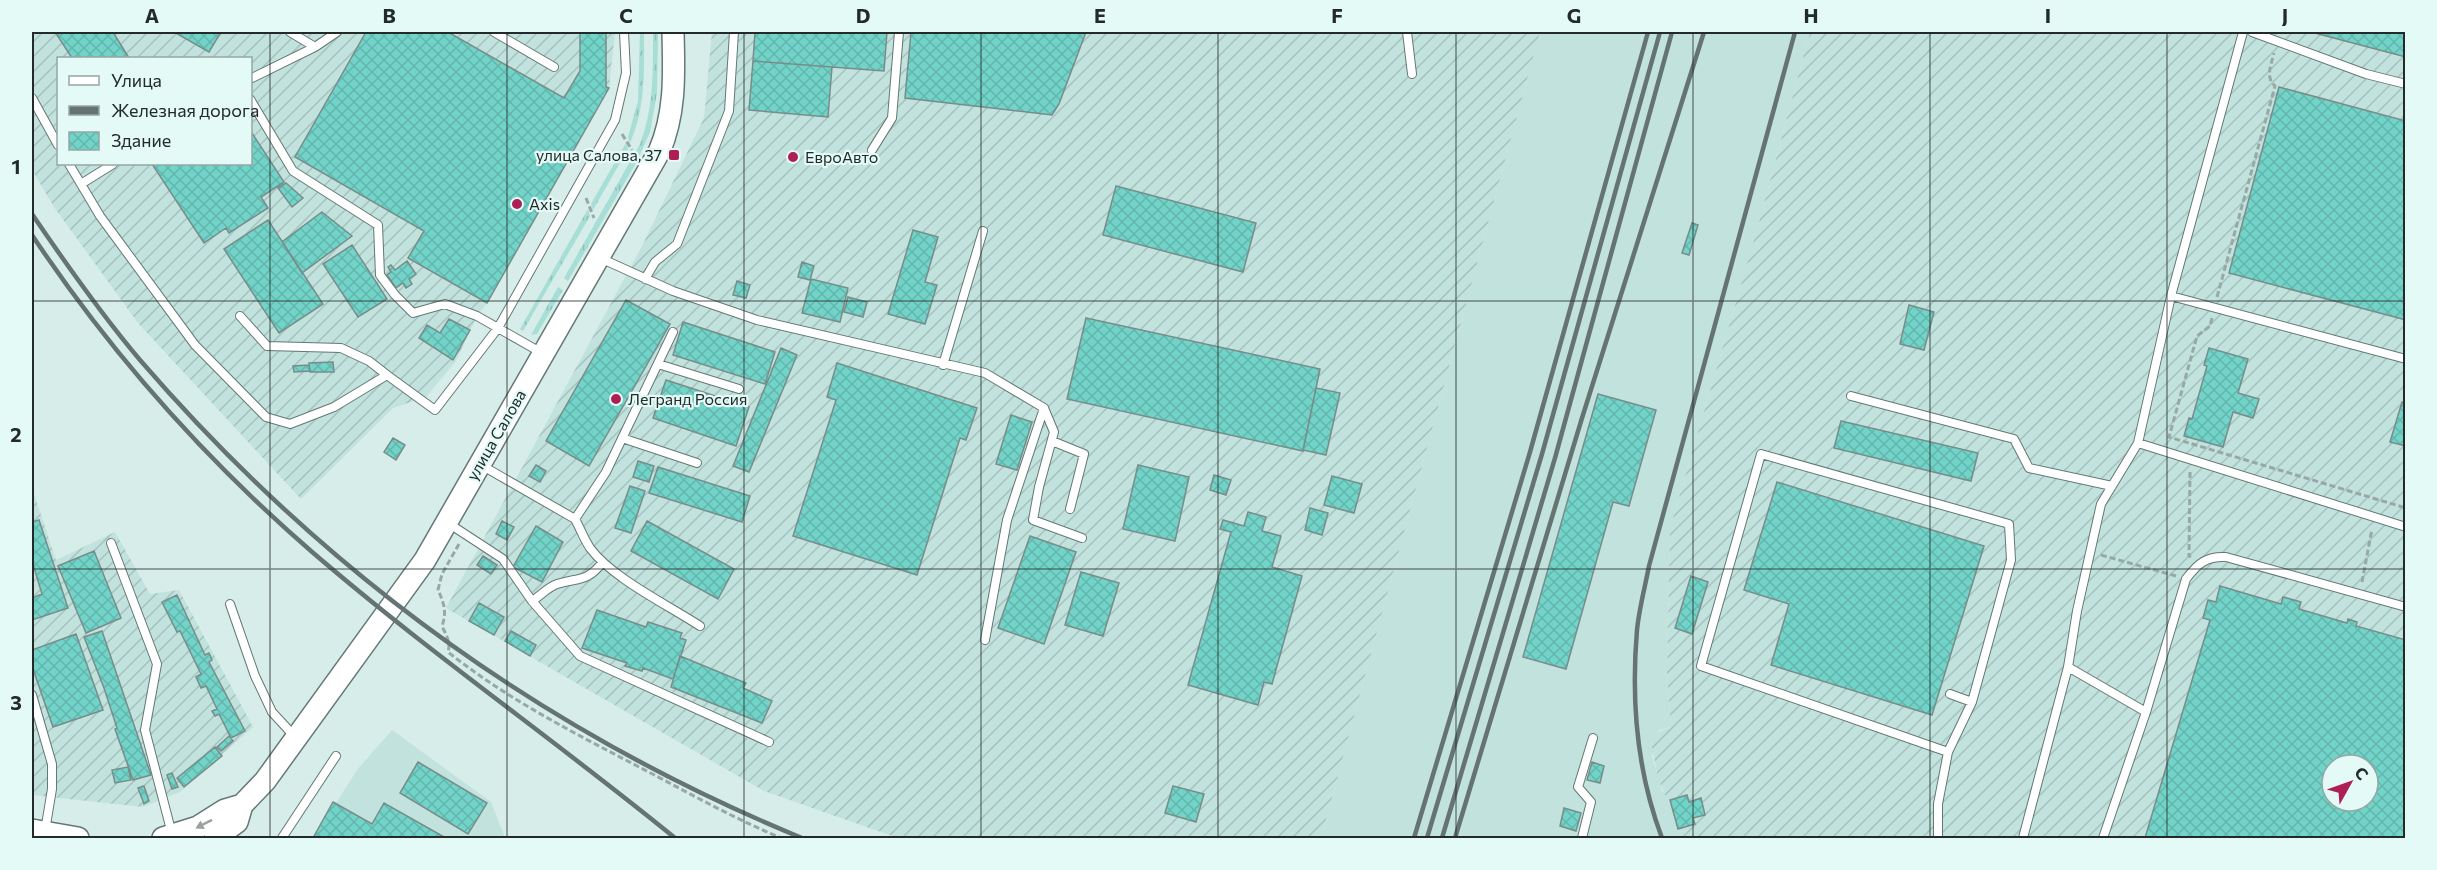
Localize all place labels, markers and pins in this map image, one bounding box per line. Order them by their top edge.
place label: улица Салова, 37 [536,145,662,164]
place label: ЕвроАвто [805,147,878,166]
marker: улица Салова, 37 [667,148,681,162]
marker: ЕвроАвто [786,150,800,164]
place label: Axis [529,194,560,213]
marker: Axis [510,197,524,211]
place label: Легранд Россия [628,389,747,408]
marker: Легранд Россия [609,392,623,406]

